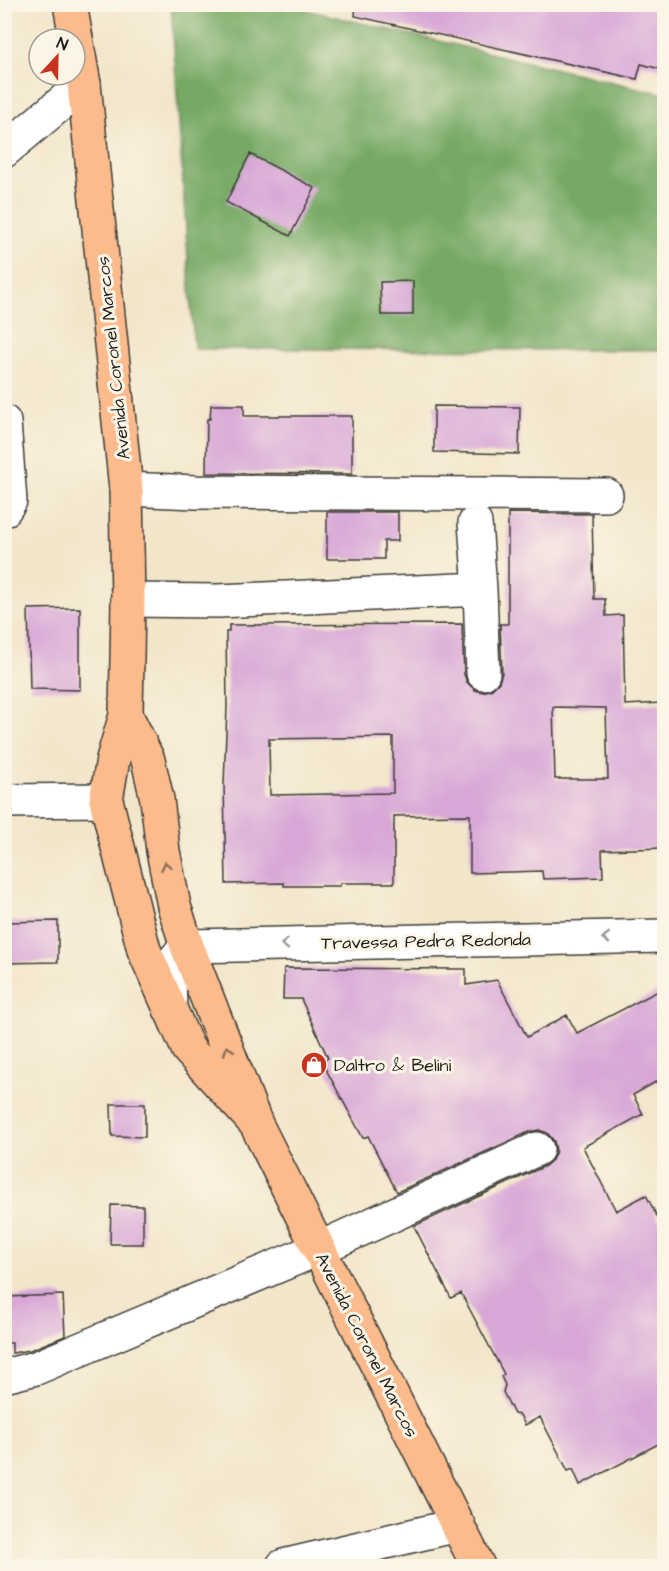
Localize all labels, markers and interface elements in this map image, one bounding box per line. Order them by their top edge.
north arrow [27,27,87,87]
text: N [53,32,71,56]
street label: Avenida Coronel Marcos [90,255,137,461]
one-way arrow [160,861,173,871]
street label: Travessa Pedra Redonda [321,927,531,956]
one-way arrow [602,931,611,944]
one-way arrow [281,937,290,950]
one-way arrow [222,1045,235,1056]
shop icon: Daltro & Belini [299,1050,329,1080]
place label: Daltro & Belini [334,1053,452,1078]
street label: Avenida Coronel Marcos [309,1249,424,1442]

